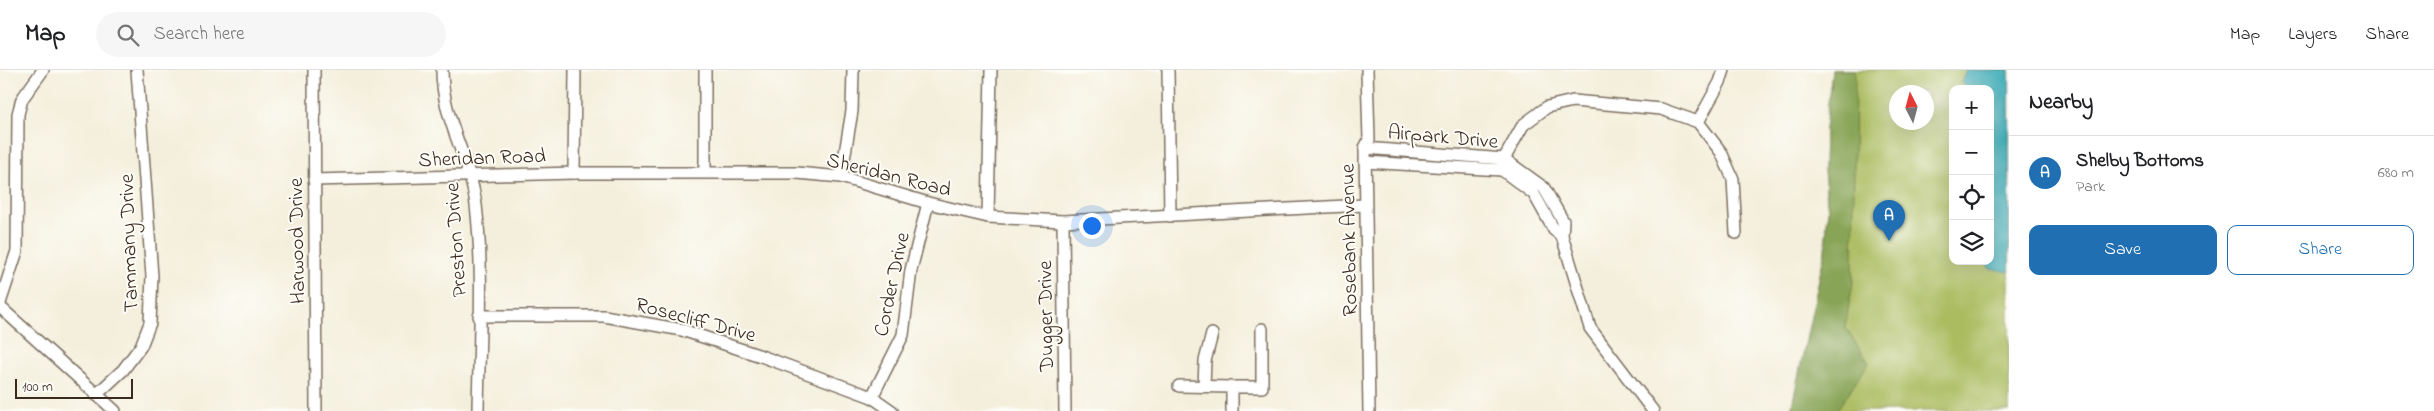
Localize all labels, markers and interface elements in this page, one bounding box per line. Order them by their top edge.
search box [96,12,446,57]
text: Map [25,17,66,52]
icon: search [114,21,142,49]
text: Search here [154,21,245,48]
text: Map [2230,22,2260,48]
text: Layers [2288,22,2338,48]
text: Share [2366,22,2409,48]
north arrow [1889,85,1934,130]
map controls [1949,85,1994,265]
button: + [1949,85,1994,130]
text: Nearby [2029,88,2093,118]
street label: Airpark Drive [1386,118,1500,158]
button: − [1949,130,1994,175]
street label: Sheridan Road [418,142,547,176]
street label: Sheridan Road [823,146,954,206]
text: Shelby Bottoms [2076,148,2204,175]
text: A [2040,161,2050,185]
text: 680 m [2378,161,2414,185]
street label: Rosebank Avenue [1334,163,1366,317]
street label: Tammany Drive [113,173,149,313]
button: locate [1949,175,1994,220]
text: Park [2076,175,2105,199]
street label: Harwood Drive [282,177,314,304]
street label: Preston Drive [438,181,476,298]
pin: A [1873,200,1905,241]
your location [1079,213,1105,239]
button: layers [1949,220,1994,265]
button: Save [2029,225,2217,275]
button: Share [2227,225,2414,275]
street label: Corder Drive [867,229,919,339]
street label: Dugger Drive [1031,259,1065,373]
street label: Rosecliff Drive [632,290,760,352]
scale bar [15,376,132,399]
text: 100 m [22,377,53,398]

